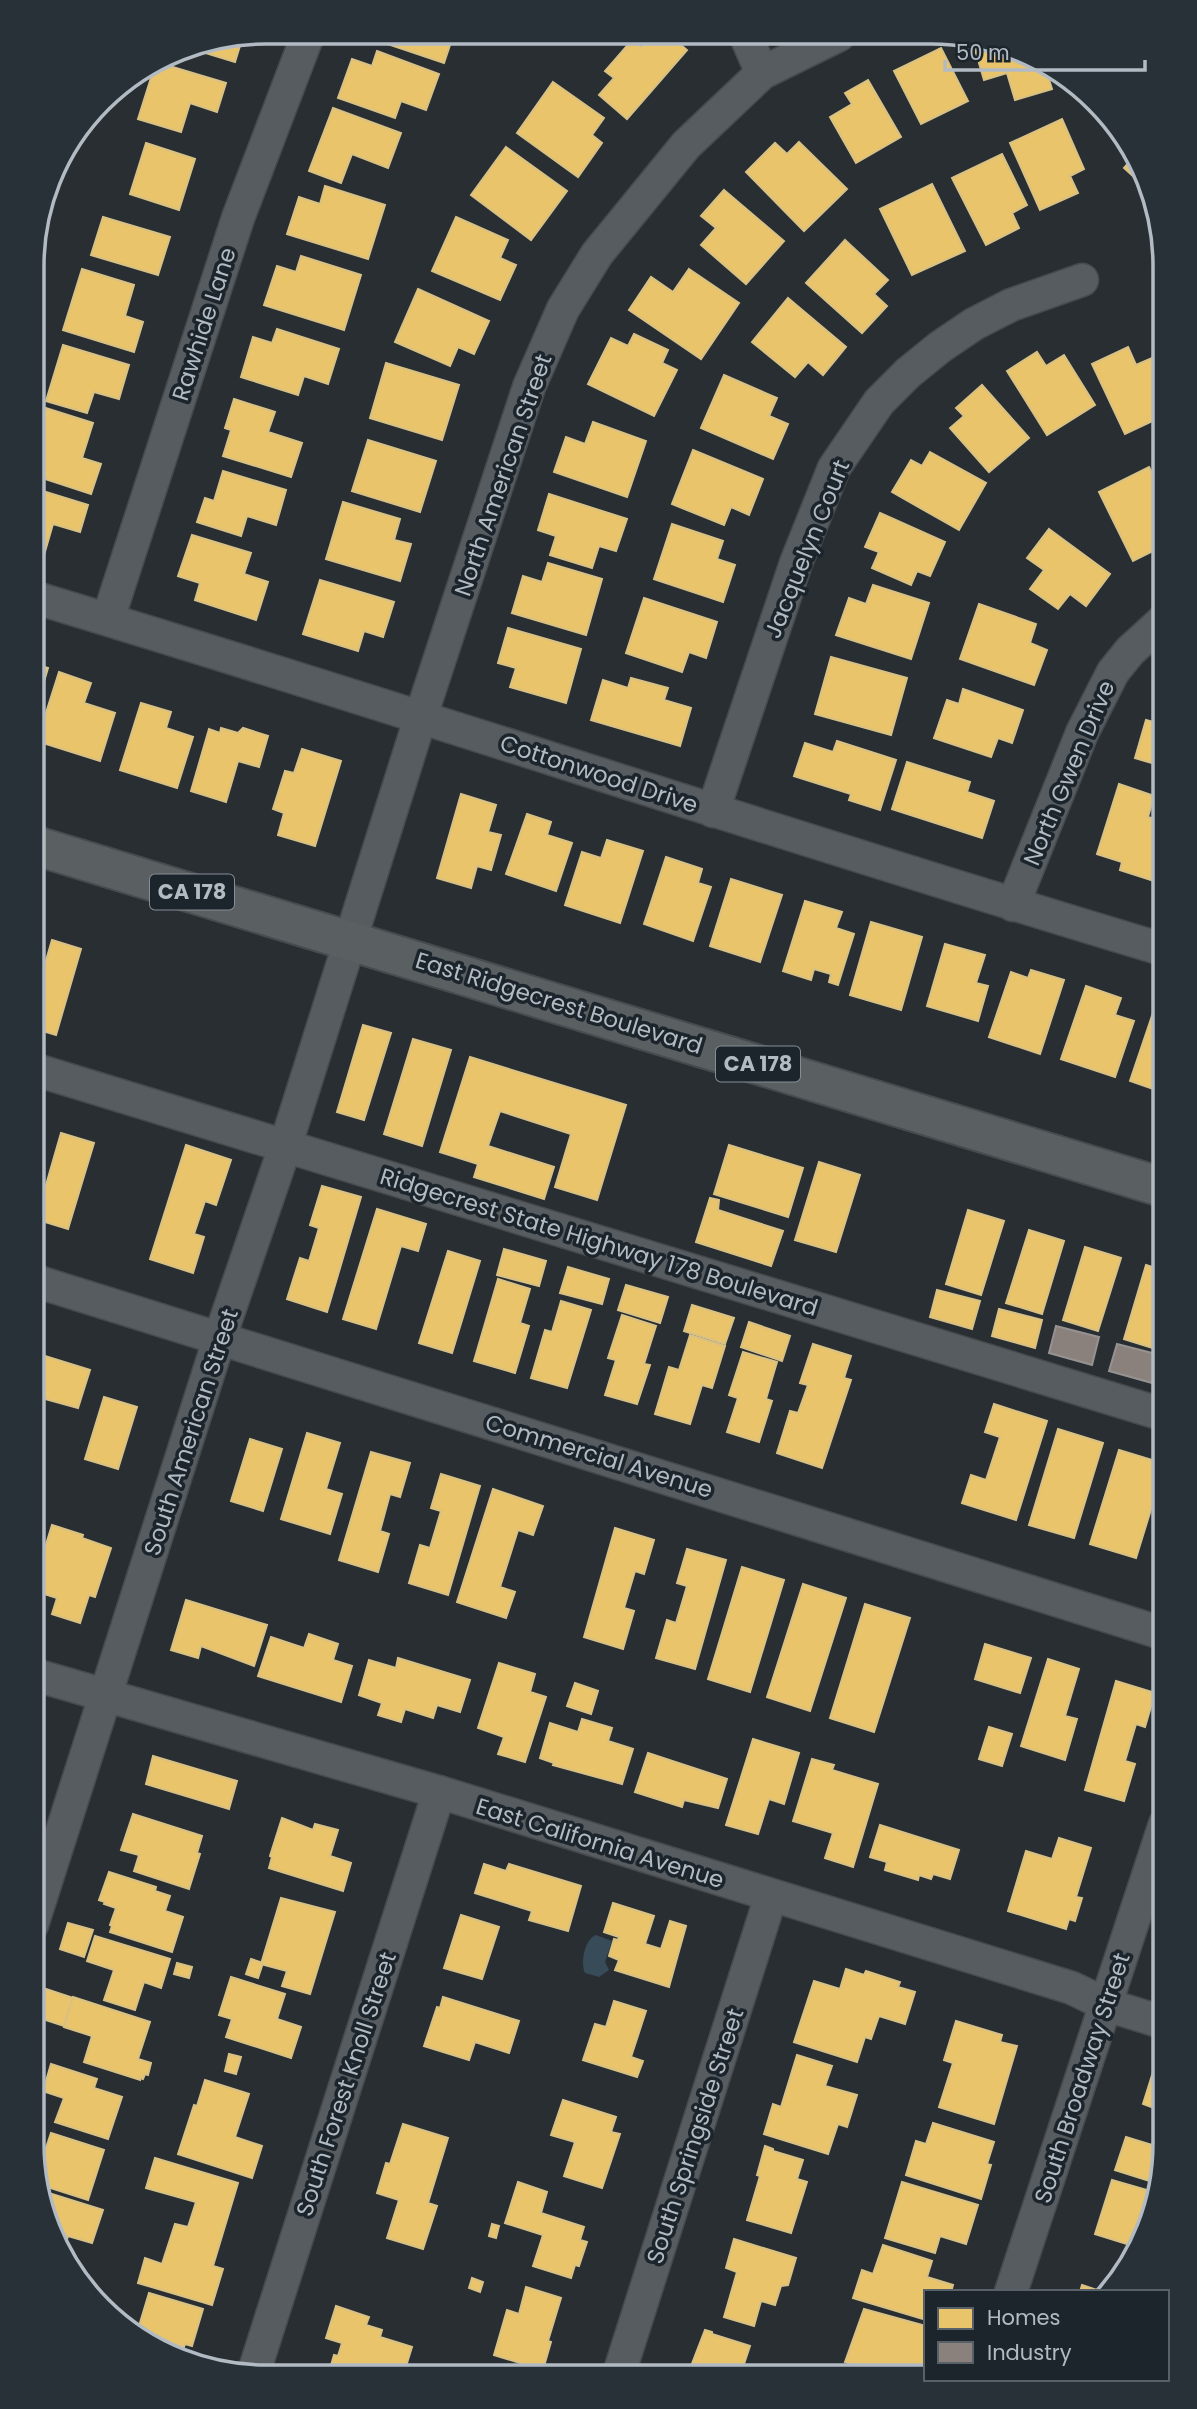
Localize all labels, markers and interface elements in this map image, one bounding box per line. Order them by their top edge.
scale bar [945,28,1144,72]
text: 50 m [956,38,1010,67]
street label: Rawhide Lane [164,243,244,405]
street label: North American Street [447,350,559,600]
street label: Jacquelyn Court [757,455,857,643]
street label: North Gwen Drive [1016,676,1122,870]
street label: Cottonwood Drive [496,727,702,821]
road number: CA 178 [150,874,234,910]
street label: East Ridgecrest Boulevard [412,944,706,1062]
road number: CA 178 [716,1046,800,1082]
street label: Ridgecrest State Highway 178 Boulevard [376,1160,822,1324]
street label: South American Street [136,1305,246,1559]
street label: Commercial Avenue [481,1406,717,1506]
street label: East California Avenue [472,1790,728,1896]
street label: South Forest Knoll Street [288,1948,404,2220]
street label: South Broadway Street [1026,1949,1138,2207]
street label: South Springside Street [639,2004,751,2268]
legend [924,2290,1169,2381]
text: Homes [987,2303,1061,2332]
text: Industry [987,2338,1072,2367]

